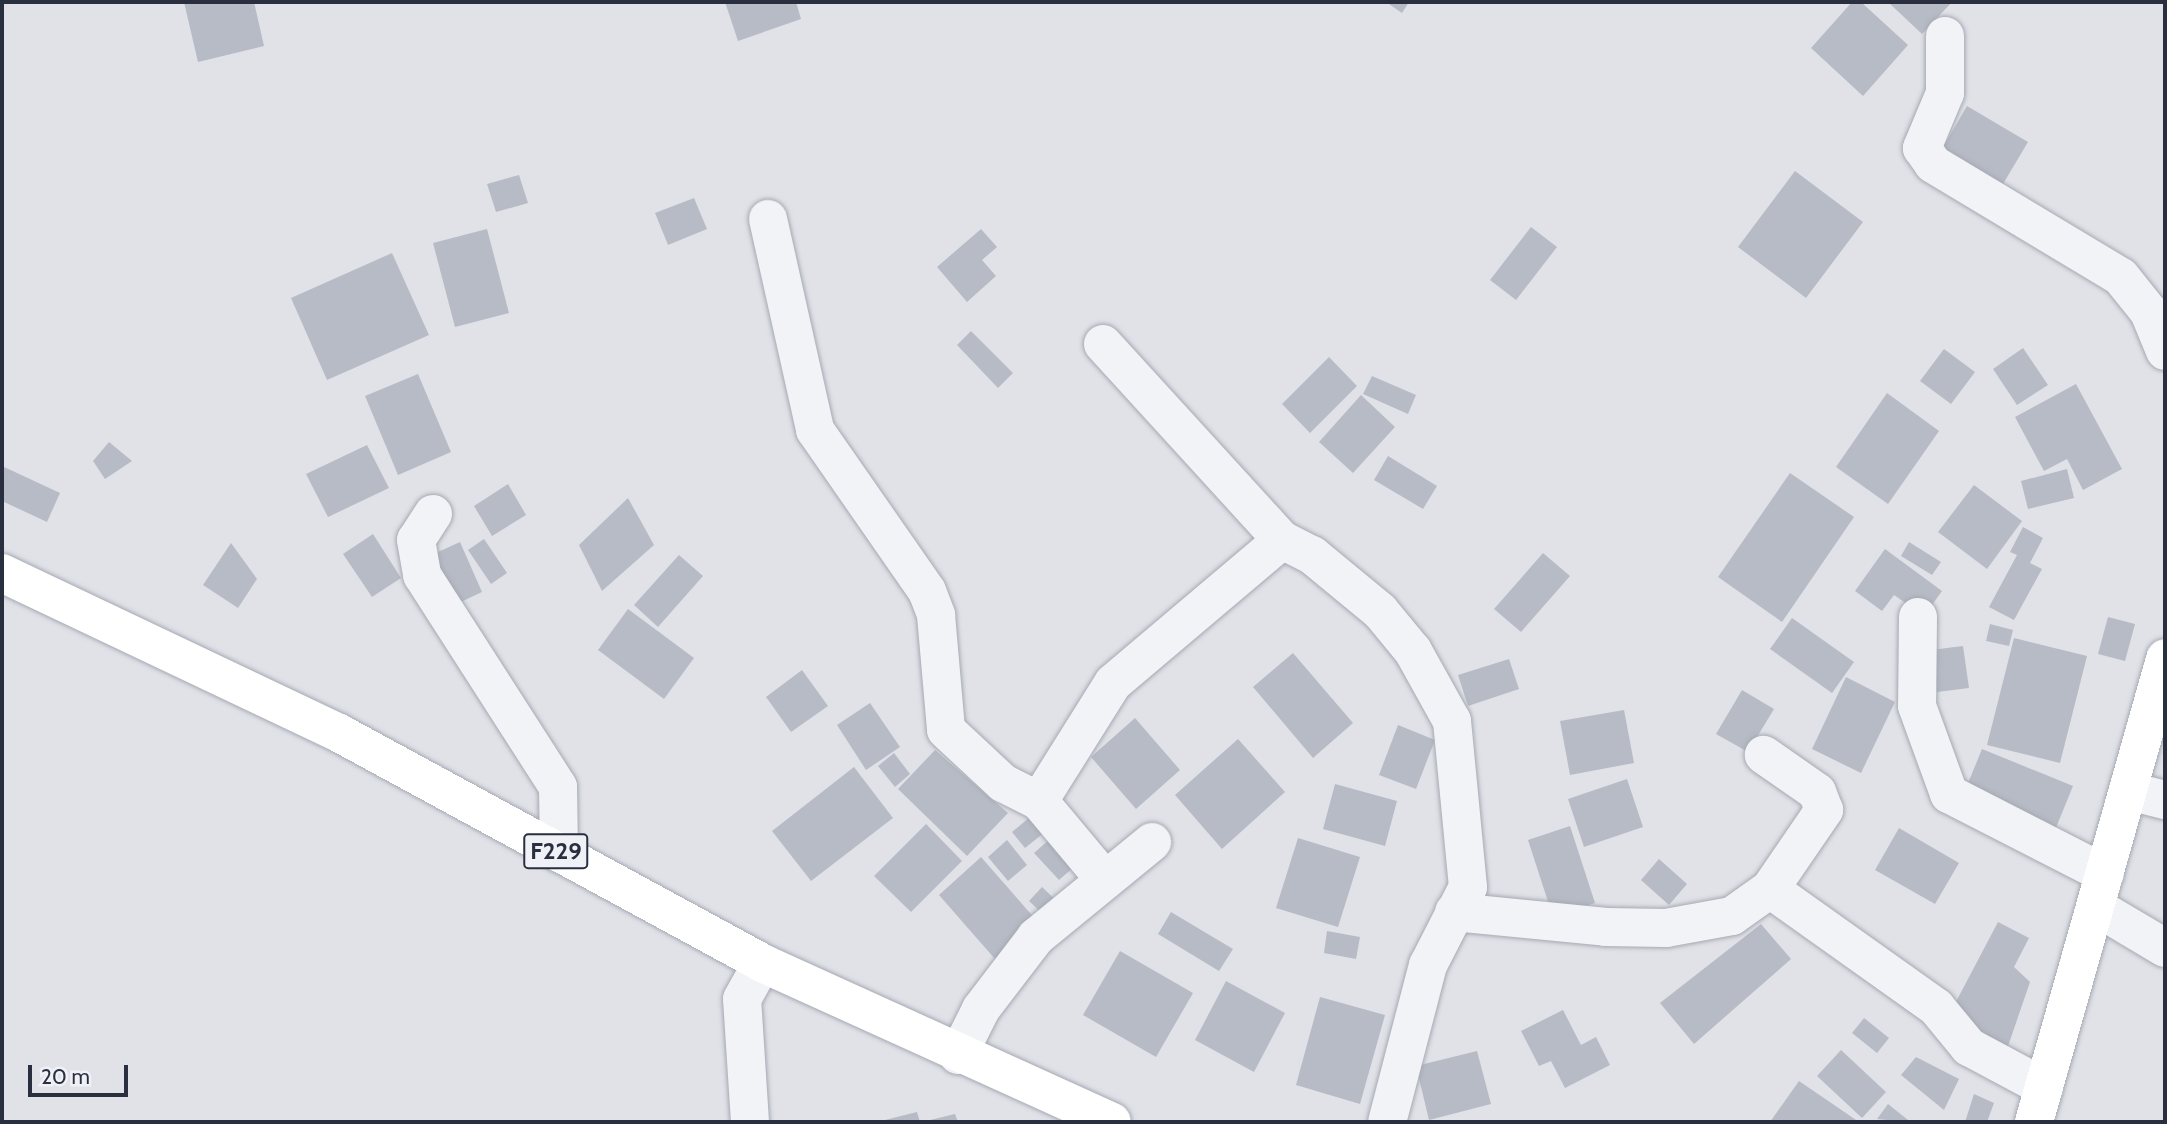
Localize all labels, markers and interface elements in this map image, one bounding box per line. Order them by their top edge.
road number: F229 [523,830,589,872]
scale bar [32,1050,131,1094]
text: 20 m [41,1064,90,1089]

